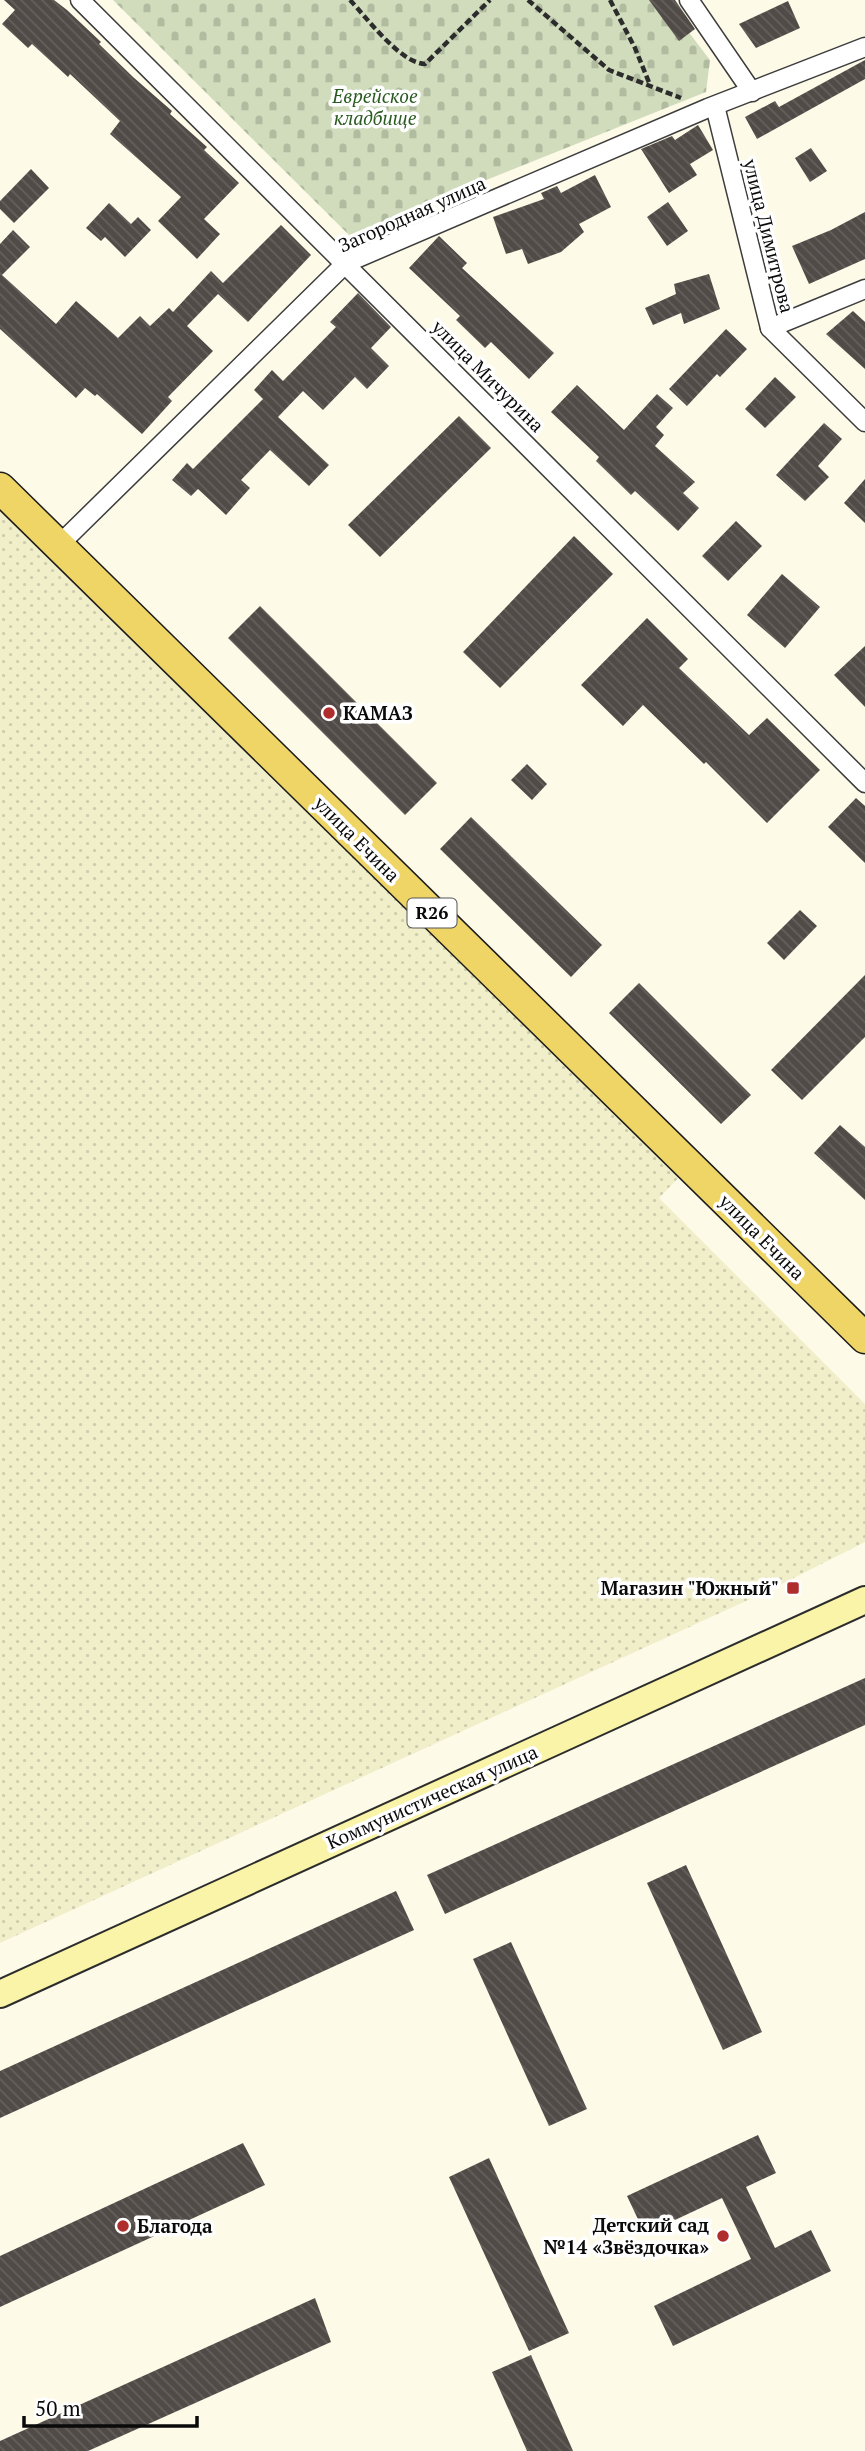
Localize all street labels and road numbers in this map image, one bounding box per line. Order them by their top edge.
street label: улица Димитрова [738,155,801,316]
street label: Загородная улица [334,170,490,257]
street label: улица Мичурина [426,313,550,437]
street label: улица Ечина [308,790,406,887]
road number: R26 [408,898,457,928]
street label: улица Ечина [713,1188,811,1285]
street label: Коммунистическая улица [322,1739,542,1854]

